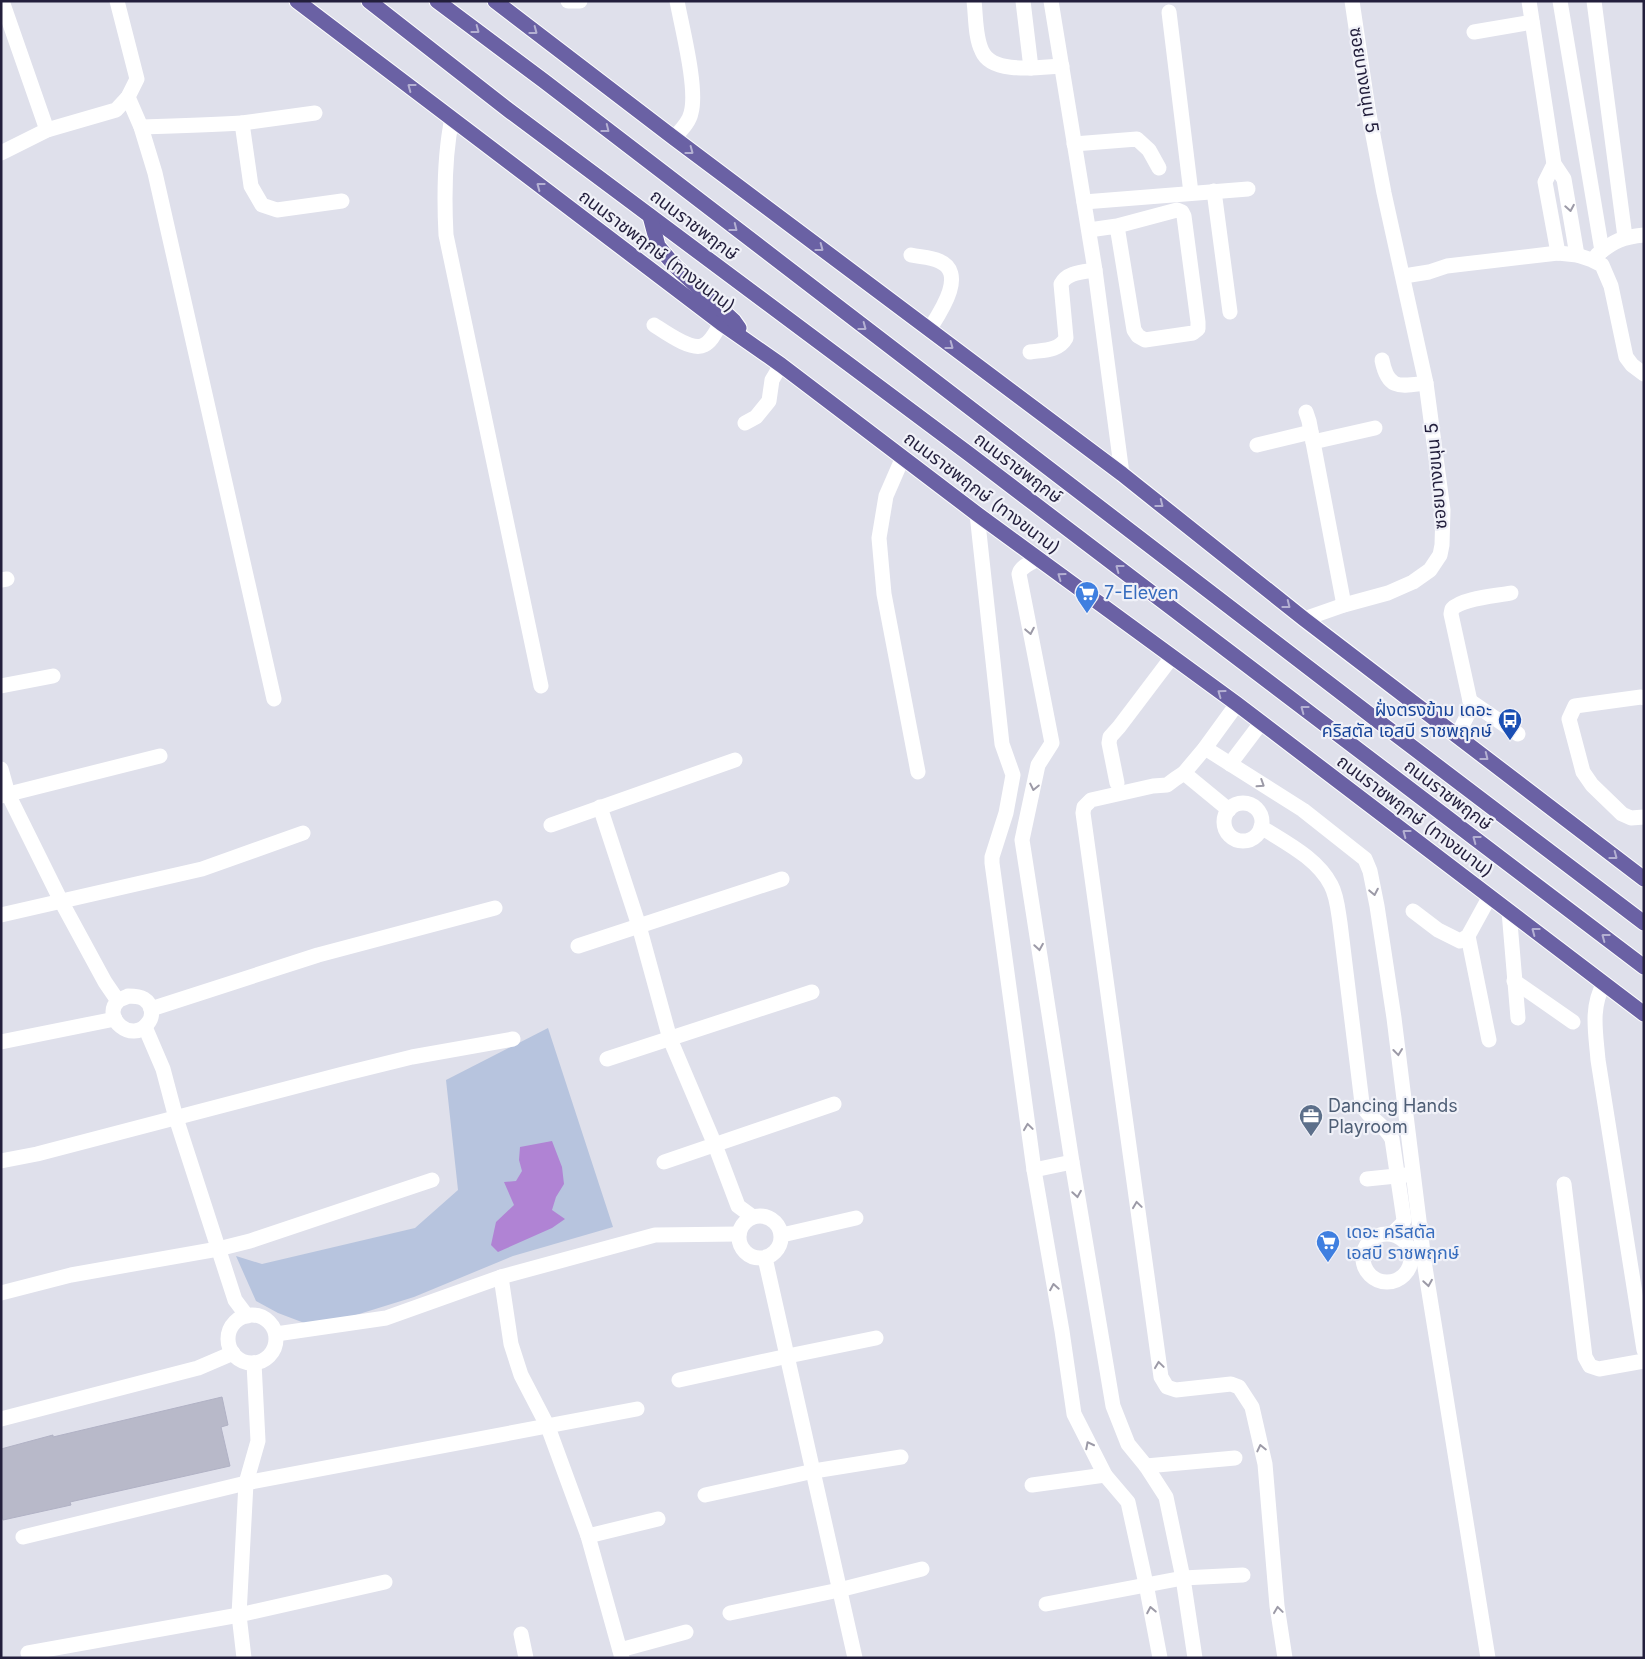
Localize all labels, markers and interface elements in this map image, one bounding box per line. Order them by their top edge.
one-way arrow [470,25,479,33]
one-way arrow [528,25,537,34]
street label: ซอยบางขนุน 5 [1345,26,1383,134]
one-way arrow [408,85,417,93]
one-way arrow [600,123,609,131]
one-way arrow [684,145,694,154]
one-way arrow [536,183,546,192]
street label: ถนนราชพฤกษ์ (ทางขนาน) [575,185,739,316]
street label: ถนนราชพฤกษ์ [646,185,742,264]
one-way arrow [1564,204,1574,213]
one-way arrow [728,222,737,230]
one-way arrow [814,243,823,251]
one-way arrow [857,321,866,329]
one-way arrow [944,340,954,349]
street label: ซอยบางขนุน 5 [1420,422,1452,530]
street label: ถนนราชพฤกษ์ (ทางขนาน) [900,427,1064,558]
street label: ถนนราชพฤกษ์ [970,428,1066,507]
one-way arrow [1154,498,1163,506]
one-way arrow [1115,565,1125,574]
one-way arrow [1057,573,1067,582]
supermarket icon: 7-Eleven [1074,580,1100,614]
place label: 7-Eleven [1104,582,1179,603]
one-way arrow [1281,599,1291,608]
one-way arrow [1024,627,1034,635]
one-way arrow [1218,690,1227,698]
place label: ฝั่งตรงข้าม เดอะ คริสตัล เอสบี ราชพฤกษ์ [1322,698,1492,741]
one-way arrow [1300,706,1310,715]
bus stop icon: ฝั่งตรงข้าม เดอะ คริสตัล เอสบี ราชพฤกษ์ [1497,707,1523,741]
street label: ถนนราชพฤกษ์ (ทางขนาน) [1333,750,1497,881]
one-way arrow [1479,752,1488,760]
street label: ถนนราชพฤกษ์ [1400,755,1496,834]
one-way arrow [1256,777,1265,787]
one-way arrow [1029,783,1040,792]
one-way arrow [1402,830,1412,839]
one-way arrow [1472,836,1482,845]
one-way arrow [1608,851,1617,859]
one-way arrow [1368,887,1379,896]
one-way arrow [1532,929,1541,937]
one-way arrow [1602,935,1611,943]
one-way arrow [1033,943,1043,952]
one-way arrow [1392,1049,1403,1057]
place label: Dancing Hands Playroom [1328,1095,1458,1137]
office icon: Dancing Hands Playroom [1298,1103,1324,1137]
one-way arrow [1023,1122,1034,1130]
one-way arrow [1072,1190,1082,1199]
one-way arrow [1132,1200,1143,1208]
place label: เดอะ คริสตัล เอสบี ราชพฤกษ์ [1346,1221,1459,1263]
supermarket icon: เดอะ คริสตัล เอสบี ราชพฤกษ์ [1315,1229,1341,1263]
one-way arrow [1422,1278,1432,1287]
one-way arrow [1050,1283,1060,1292]
one-way arrow [1154,1361,1165,1369]
one-way arrow [1085,1441,1095,1450]
one-way arrow [1256,1444,1267,1453]
one-way arrow [1146,1605,1156,1614]
one-way arrow [1273,1605,1283,1614]

